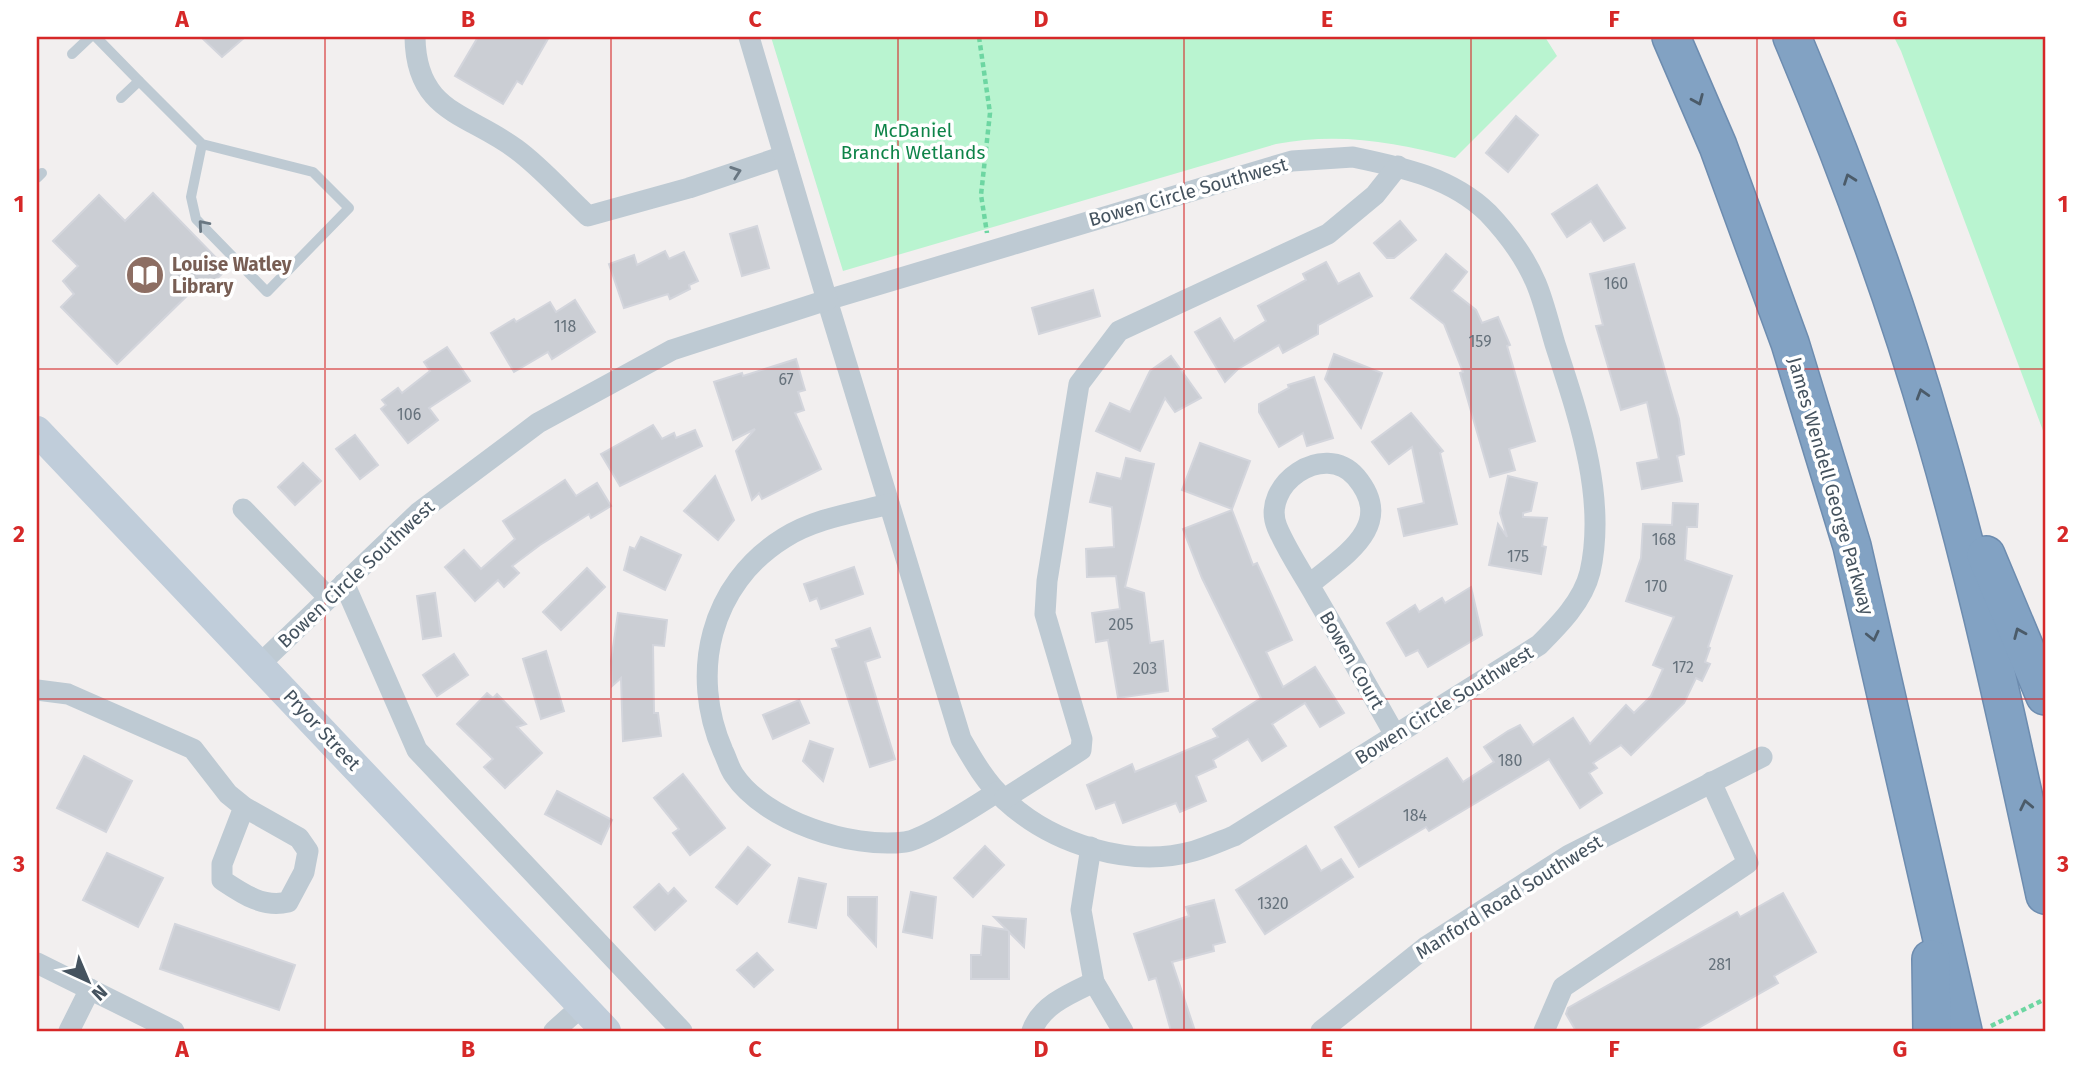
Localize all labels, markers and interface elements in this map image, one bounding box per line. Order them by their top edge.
text: A [174,5,189,33]
text: B [461,5,475,33]
text: C [748,5,762,33]
text: D [1034,5,1049,33]
text: E [1321,5,1333,33]
text: F [1608,5,1620,33]
text: G [1893,5,1907,33]
one-way arrow [1690,92,1704,105]
park label: McDaniel Branch Wetlands [841,119,985,164]
street label: Bowen Circle Southwest [1086,153,1290,231]
one-way arrow [730,166,742,180]
one-way arrow [1843,173,1857,185]
text: 1 [14,190,24,218]
text: 1 [2058,190,2068,218]
one-way arrow [199,220,211,233]
place label: Louise Watley Library [172,253,292,298]
library icon: Louise Watley Library [124,254,166,296]
house number: 160 [1604,274,1628,293]
house number: 118 [554,317,576,336]
house number: 159 [1468,332,1492,351]
street label: James Wendell George Parkway [1783,354,1879,618]
house number: 67 [778,370,794,389]
one-way arrow [1916,388,1930,401]
house number: 106 [397,405,421,424]
street label: Bowen Circle Southwest [273,495,439,653]
text: 2 [13,520,25,548]
text: 2 [2057,520,2069,548]
house number: 168 [1652,530,1676,549]
house number: 175 [1507,547,1529,566]
house number: 170 [1645,577,1667,596]
street label: Bowen Court [1315,607,1389,713]
house number: 205 [1109,615,1133,634]
one-way arrow [2013,628,2027,640]
one-way arrow [1865,630,1879,642]
street label: Bowen Circle Southwest [1351,641,1537,769]
house number: 172 [1672,658,1694,677]
house number: 203 [1133,659,1157,678]
street label: Pryor Street [279,685,365,775]
house number: 180 [1498,751,1522,770]
one-way arrow [2019,799,2034,811]
house number: 184 [1403,806,1428,825]
street label: Manford Road Southwest [1411,830,1607,964]
text: 3 [12,850,25,878]
text: 3 [2056,850,2069,878]
house number: 1320 [1257,894,1289,913]
north arrow [52,946,122,1016]
house number: 281 [1708,955,1732,974]
text: N [87,980,112,1006]
text: A [174,1035,189,1063]
text: B [461,1035,475,1063]
text: C [748,1035,762,1063]
text: D [1034,1035,1049,1063]
text: E [1321,1035,1333,1063]
text: F [1608,1035,1620,1063]
text: G [1893,1035,1907,1063]

